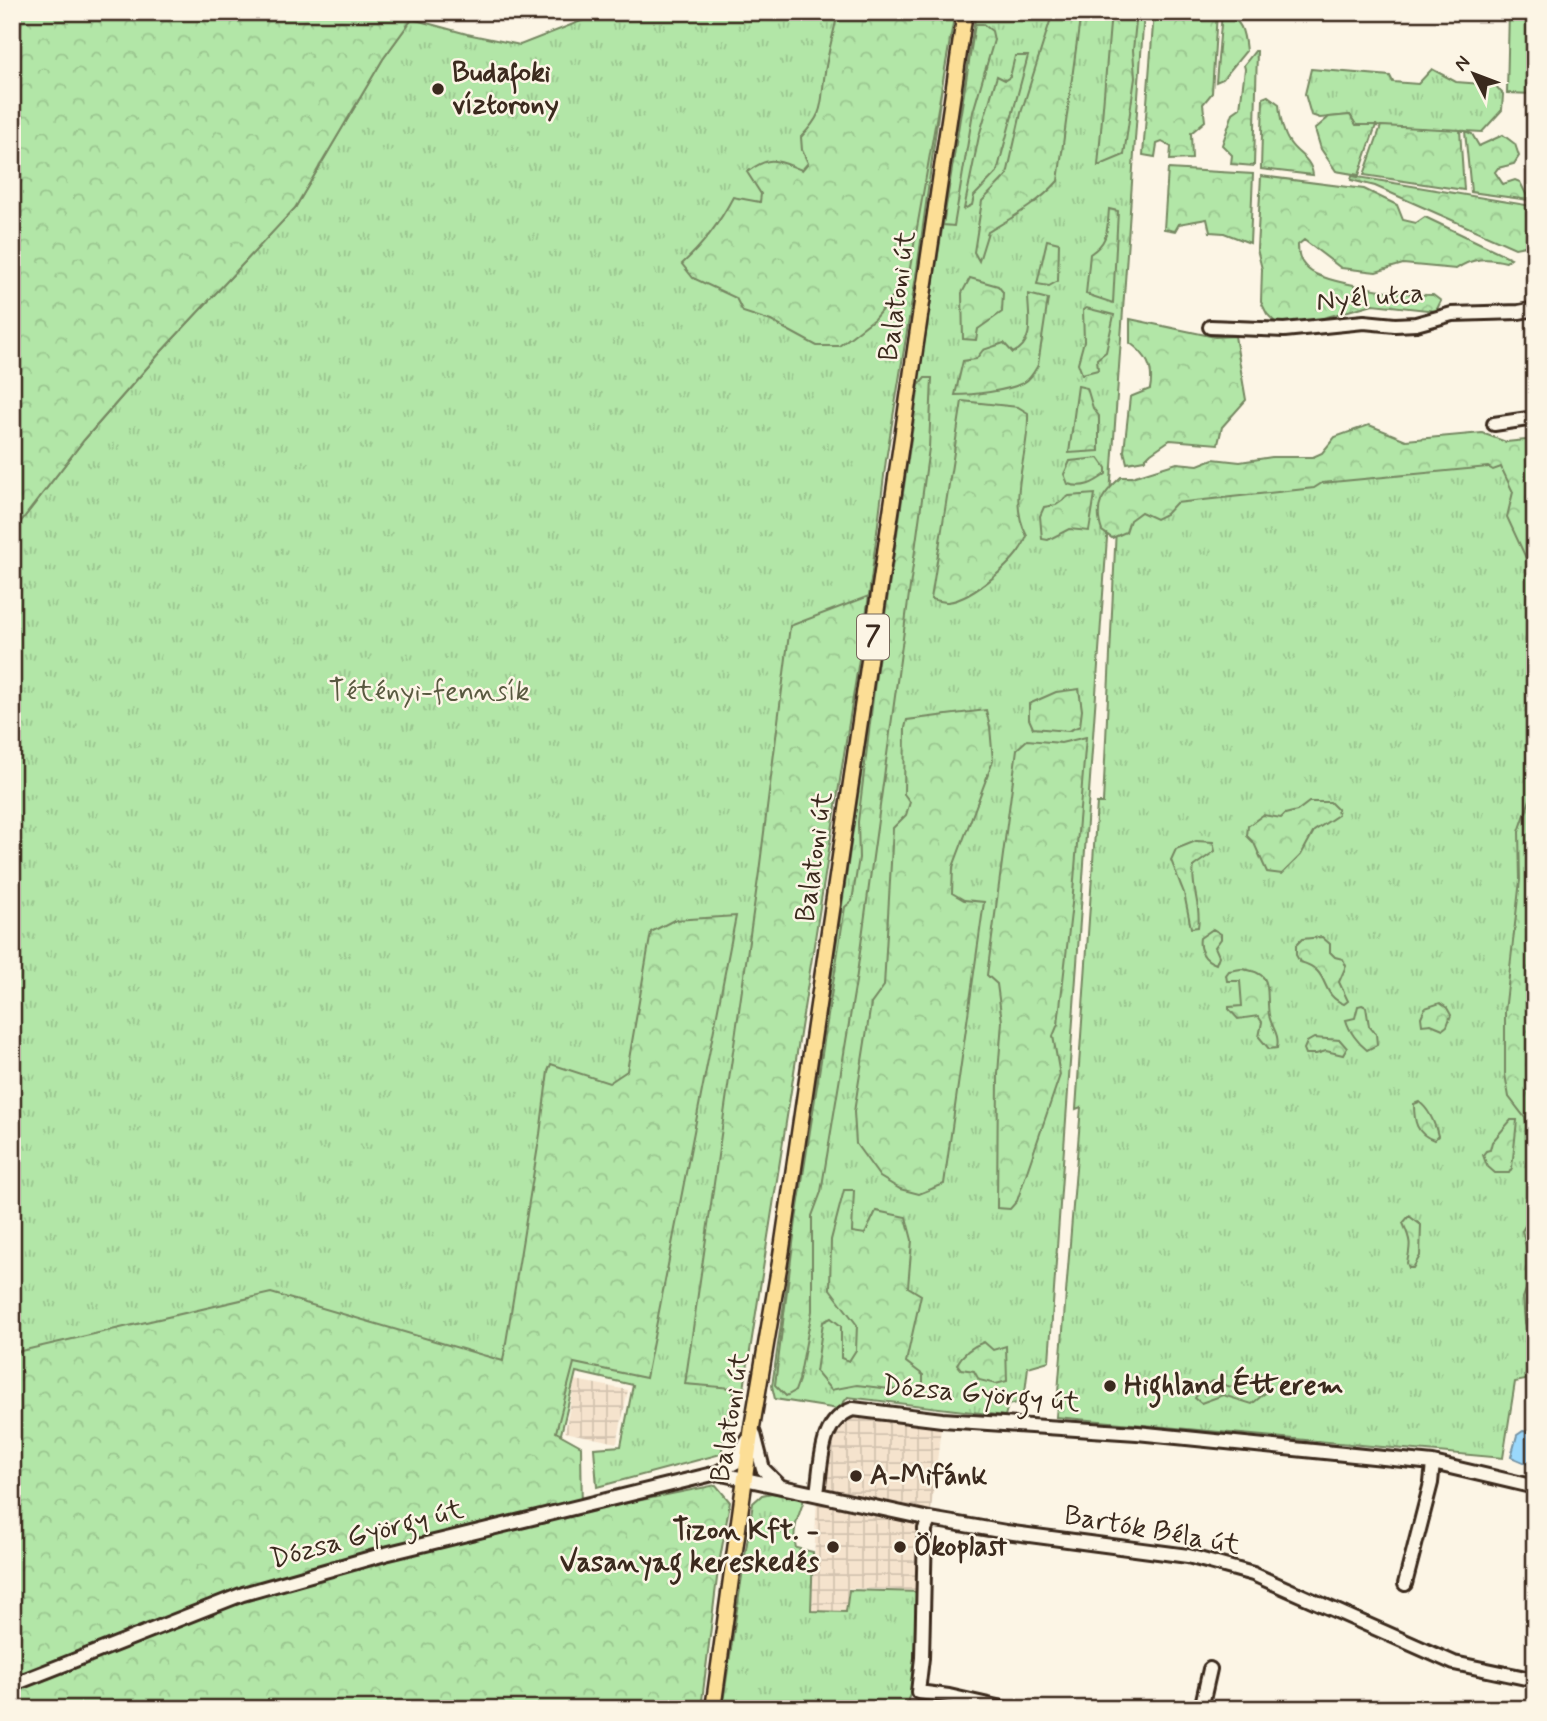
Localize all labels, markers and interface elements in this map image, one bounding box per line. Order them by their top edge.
north arrow [1438,38,1508,108]
text: N [1449,51,1476,77]
place label: Budafoki víztorony [452,55,559,124]
marker: Budafoki víztorony [430,81,446,97]
street label: Balatoni út [871,228,926,364]
street label: Nyél utca [1315,275,1425,321]
road number: 7 [857,614,889,660]
park label: Tétényi-fennsík [328,674,530,711]
street label: Balatoni út [788,789,843,925]
street label: Balatoni út [702,1349,760,1485]
place label: Highland Étterem [1124,1366,1343,1408]
street label: Dózsa György út [880,1368,1082,1425]
marker: Highland Étterem [1102,1378,1118,1394]
place label: A-Mifánk [870,1458,987,1495]
marker: A-Mifánk [848,1468,864,1484]
street label: Dózsa György út [266,1491,469,1581]
street label: Bartók Béla út [1061,1497,1243,1565]
place label: Tizon Kft. - Vasanyag kereskedés [560,1513,820,1585]
place label: Ökoplast [914,1529,1008,1566]
marker: Tizon Kft. - Vasanyag kereskedés [825,1539,841,1555]
marker: Ökoplast [892,1539,908,1555]

